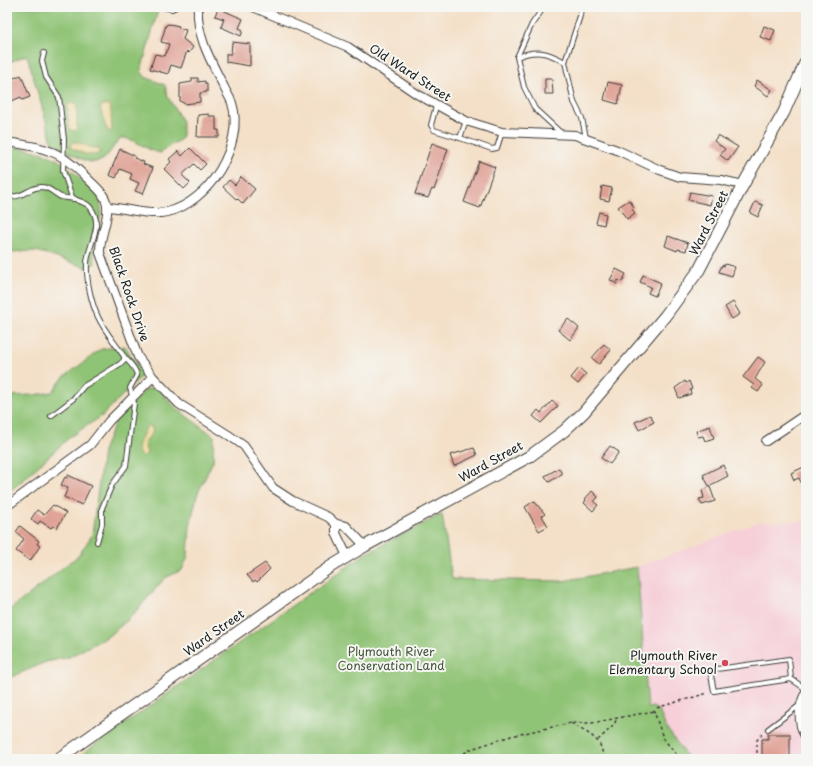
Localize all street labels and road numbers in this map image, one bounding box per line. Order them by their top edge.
street label: Old Ward Street [366,39,455,105]
street label: Ward Street [684,187,732,258]
street label: Black Rock Drive [105,244,155,344]
street label: Ward Street [455,436,526,486]
street label: Ward Street [179,605,248,660]

